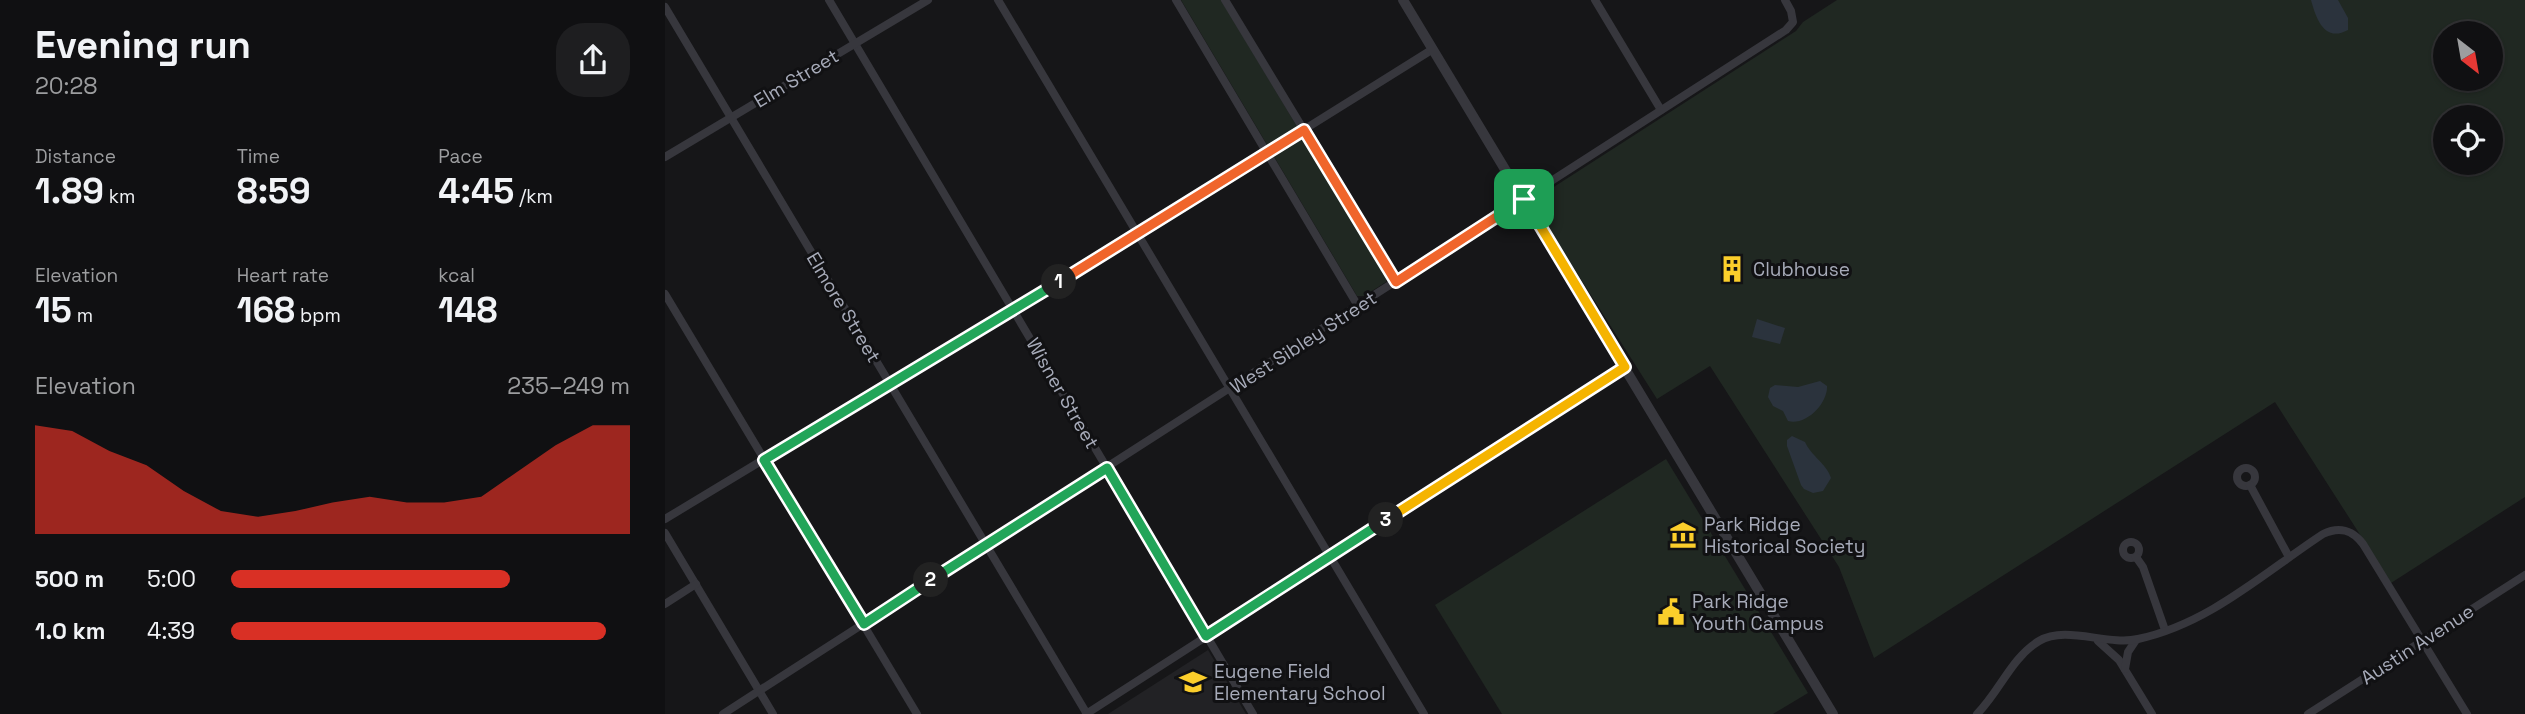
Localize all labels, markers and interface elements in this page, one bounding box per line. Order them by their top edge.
text: Evening run [35,21,251,69]
north arrow [2433,21,2503,91]
map controls [2433,21,2503,175]
button: share [556,23,630,97]
street label: Elm Street [749,43,843,114]
text: 20:28 [35,71,98,101]
button: locate [2433,105,2503,175]
text: Distance [35,144,116,169]
text: Time [237,144,280,169]
text: Pace [438,144,483,169]
text: 1.89 [35,169,104,213]
text: 8:59 [237,169,311,213]
text: 4:45 [438,169,514,213]
pin [1494,169,1554,229]
icon: arrive [1505,180,1543,218]
text: km [104,184,135,209]
text: /km [514,184,553,209]
street label: Elmore Street [801,247,886,367]
building icon: Clubhouse [1717,254,1747,284]
place label: Clubhouse [1753,257,1850,282]
text: Elevation [35,263,118,288]
text: Heart rate [237,263,329,288]
text: kcal [438,263,475,288]
pin: 1 [1041,264,1077,300]
text: 1 [1054,269,1063,294]
street label: West Sibley Street [1225,286,1381,399]
text: 15 [35,288,72,332]
text: 168 [237,288,295,332]
text: 148 [438,288,497,332]
text: m [72,303,93,328]
text: bpm [295,303,341,328]
street label: Wisner Street [1021,333,1104,453]
text: Elevation [35,371,136,401]
text: 235–249 m [507,371,630,401]
pin: 3 [1369,503,1403,538]
text: 3 [1380,507,1391,532]
place label: Park Ridge Historical Society [1704,512,1865,559]
museum icon: Park Ridge Historical Society [1668,520,1698,550]
pin: 2 [913,562,949,598]
text: 500 m [35,564,104,594]
text: 5:00 [147,564,196,594]
text: 2 [925,567,936,592]
place label: Park Ridge Youth Campus [1692,589,1824,636]
public building icon: Park Ridge Youth Campus [1656,597,1686,627]
street label: Austin Avenue [2356,598,2479,690]
text: 1.0 km [35,616,105,646]
text: 4:39 [147,616,195,646]
place label: Eugene Field Elementary School [1214,659,1386,706]
school or university icon: Eugene Field Elementary School [1178,667,1208,697]

